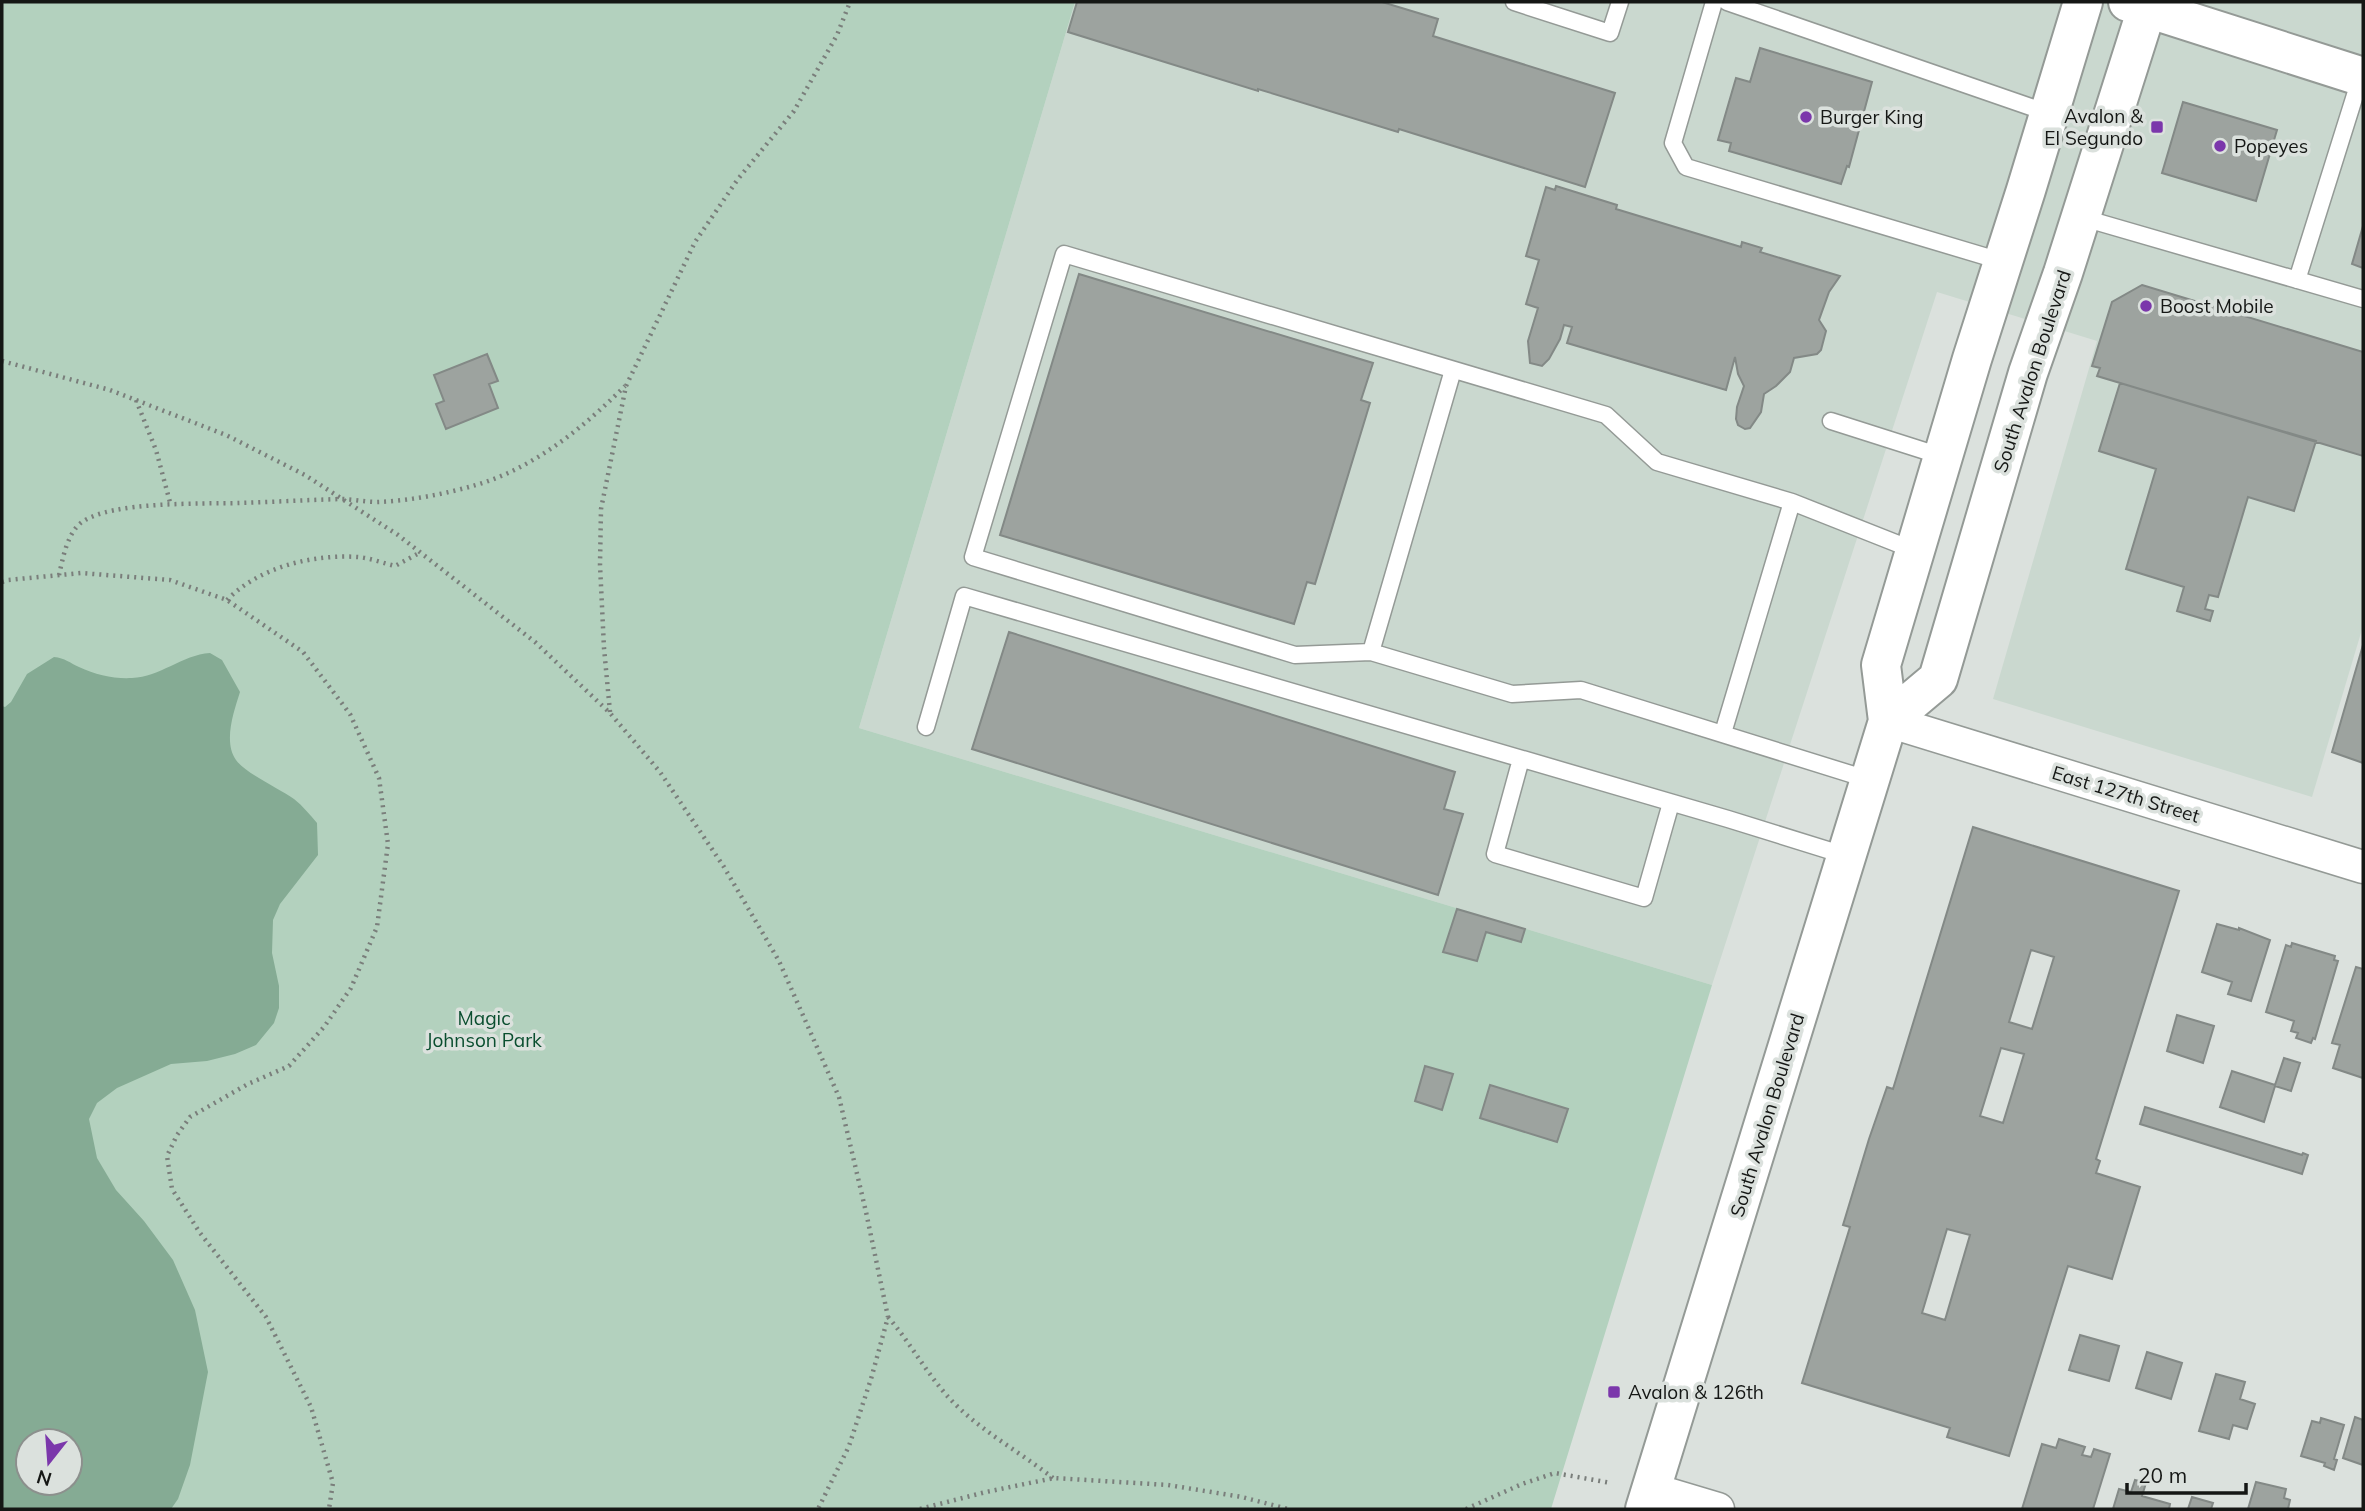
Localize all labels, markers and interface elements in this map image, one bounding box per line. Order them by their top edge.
place label: Avalon & El Segundo [2044,104,2144,150]
place label: Burger King [1820,105,1923,129]
marker: Burger King [1798,109,1814,125]
marker: Avalon & El Segundo [2149,119,2165,135]
place label: Popeyes [2234,134,2308,158]
marker: Popeyes [2212,138,2228,154]
street label: South Avalon Boulevard [1988,267,2076,475]
place label: Boost Mobile [2160,294,2274,318]
marker: Boost Mobile [2138,298,2154,314]
street label: East 127th Street [2049,760,2203,828]
park label: Magic Johnson Park [426,1006,542,1052]
street label: South Avalon Boulevard [1725,1010,1809,1220]
place label: Avalon & 126th [1628,1380,1764,1404]
marker: Avalon & 126th [1606,1384,1622,1400]
north arrow [14,1427,84,1497]
scale bar [2127,1452,2246,1496]
text: 20 m [2138,1462,2187,1488]
text: N [34,1465,54,1492]

